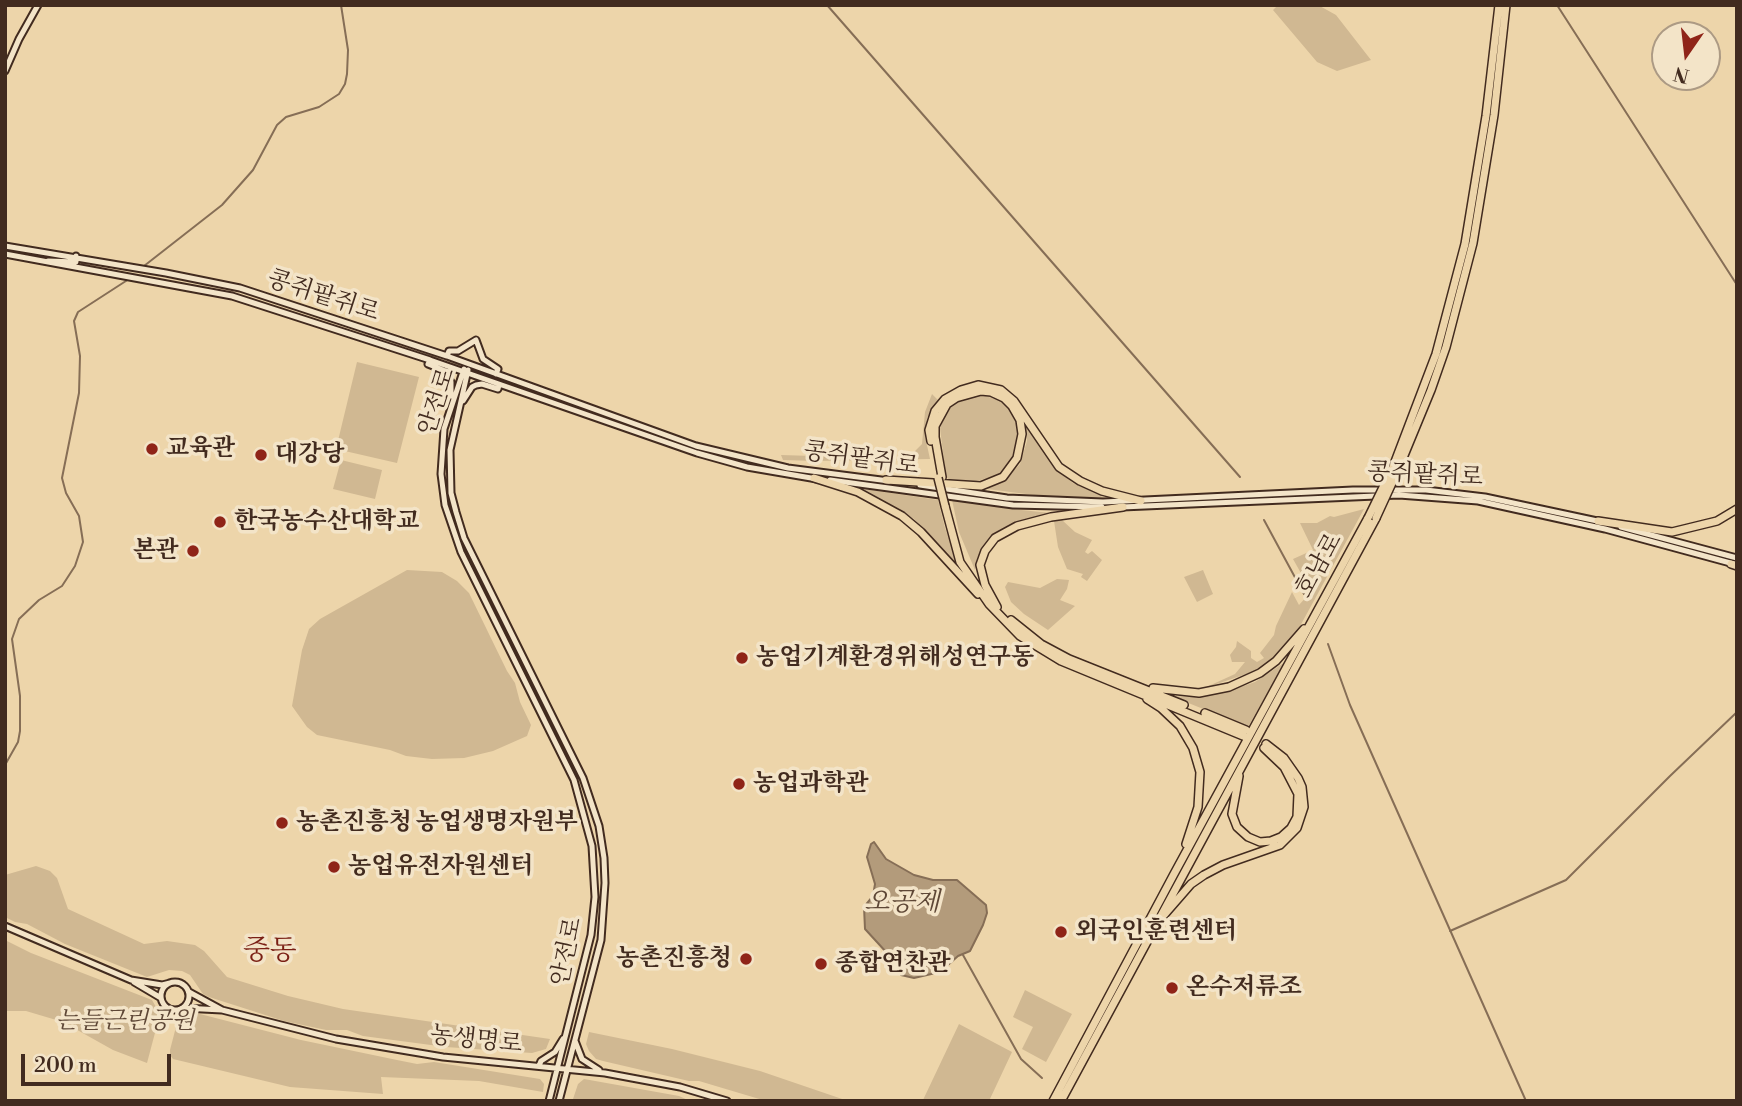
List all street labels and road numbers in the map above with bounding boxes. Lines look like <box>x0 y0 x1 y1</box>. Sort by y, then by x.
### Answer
street label: 콩쥐팥쥐로 <box>263 265 383 329</box>
street label: 안전로 <box>414 364 462 440</box>
street label: 콩쥐팥쥐로 <box>802 438 920 482</box>
street label: 콩쥐팥쥐로 <box>1366 459 1484 493</box>
street label: 호남로 <box>1291 529 1349 603</box>
street label: 안전로 <box>547 915 589 989</box>
street label: 농생명로 <box>428 1022 524 1060</box>

